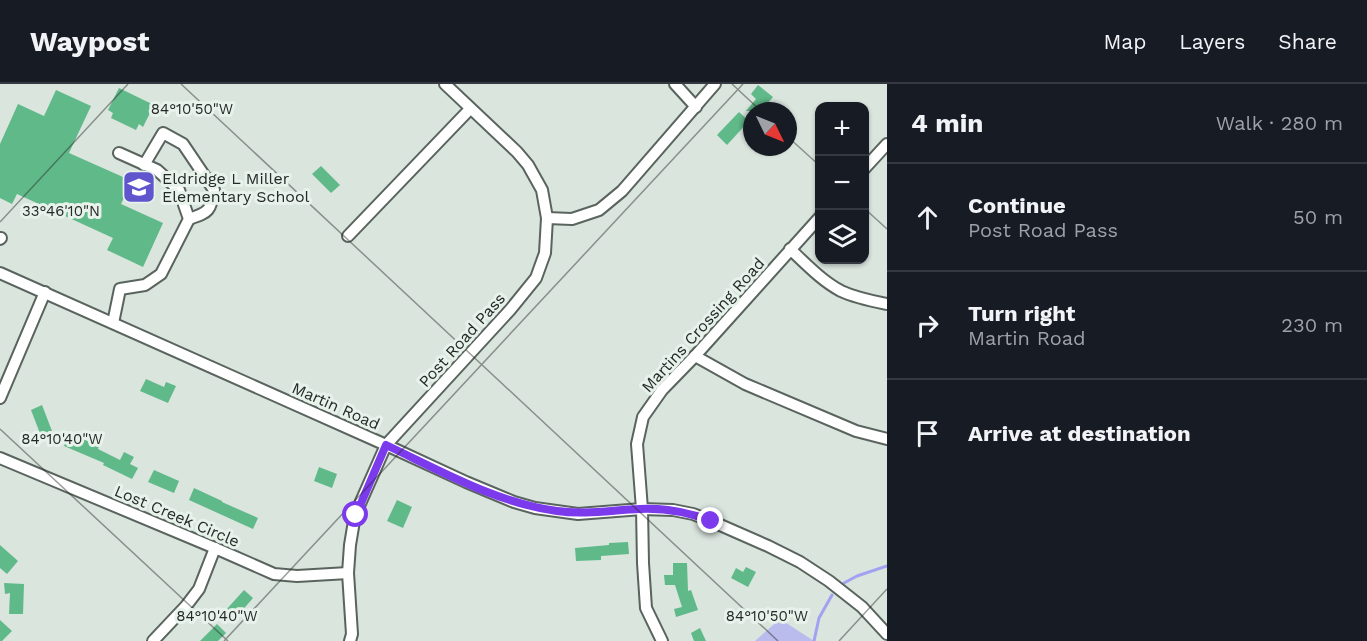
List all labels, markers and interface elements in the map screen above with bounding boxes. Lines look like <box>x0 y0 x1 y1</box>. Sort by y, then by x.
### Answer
text: Waypost <box>30 25 149 58</box>
text: Map <box>1103 29 1146 54</box>
text: Layers <box>1179 29 1245 54</box>
text: Share <box>1278 29 1337 54</box>
text: 84°10'50"W <box>151 100 233 118</box>
north arrow <box>743 102 797 156</box>
map controls <box>815 102 869 264</box>
button: + <box>815 102 869 156</box>
text: 4 min <box>911 108 983 138</box>
text: Walk · 280 m <box>1216 111 1343 135</box>
button: − <box>815 156 869 210</box>
school or university icon: Eldridge L Miller Elementary School <box>121 169 157 205</box>
place label: Eldridge L Miller Elementary School <box>162 169 310 206</box>
text: Continue <box>968 193 1066 218</box>
icon: ahead <box>911 201 944 234</box>
text: 33°46'10"N <box>22 202 100 220</box>
text: 50 m <box>1293 205 1343 229</box>
button: layers <box>815 210 869 264</box>
text: Post Road Pass <box>968 218 1118 242</box>
street label: Martins Crossing Road <box>638 254 768 396</box>
street label: Post Road Pass <box>415 289 509 391</box>
text: Turn right <box>968 301 1075 326</box>
icon: right <box>911 309 944 342</box>
text: 230 m <box>1281 313 1343 337</box>
text: Martin Road <box>968 326 1086 350</box>
street label: Martin Road <box>289 378 383 434</box>
icon: arrive <box>911 417 944 450</box>
text: Arrive at destination <box>968 421 1191 446</box>
text: 84°10'40"W <box>21 430 103 448</box>
street label: Lost Creek Circle <box>112 481 242 551</box>
route start <box>342 501 368 527</box>
route end <box>697 507 723 533</box>
text: 84°10'40"W <box>176 607 258 625</box>
text: 84°10'50"W <box>726 607 808 625</box>

